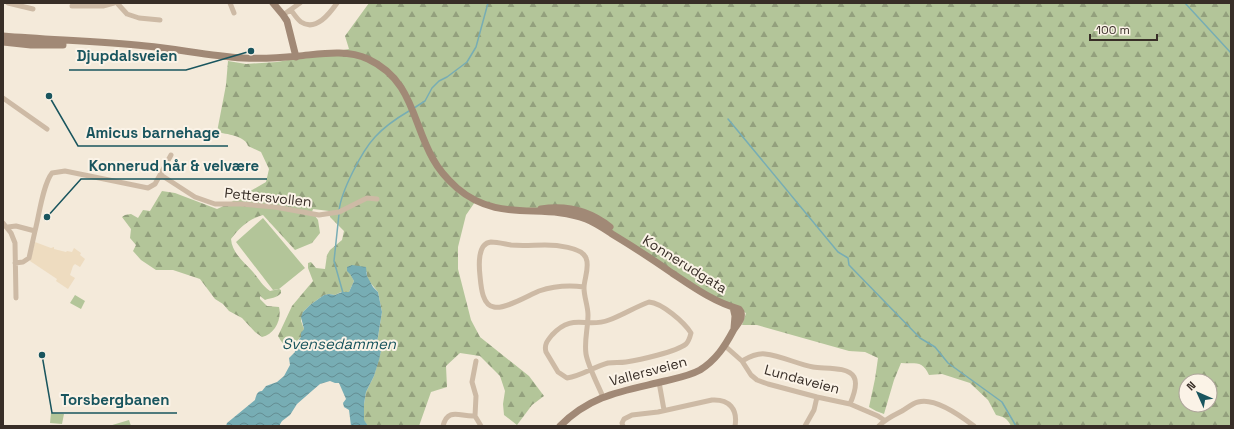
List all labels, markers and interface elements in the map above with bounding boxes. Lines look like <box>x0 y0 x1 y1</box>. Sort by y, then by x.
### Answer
scale bar <box>1090 16 1157 42</box>
text: 100 m <box>1096 22 1130 38</box>
callout: Djupdalsveien <box>69 43 186 70</box>
text: Djupdalsveien <box>76 46 178 65</box>
callout: Amicus barnehage <box>78 119 228 146</box>
text: Amicus barnehage <box>86 123 220 142</box>
callout: Konnerud hår & velvære <box>81 152 267 179</box>
text: Konnerud hår & velvære <box>89 156 260 175</box>
street label: Pettersvollen <box>223 183 313 211</box>
street label: Konnerudgata <box>639 231 731 297</box>
water label: Svensedammen <box>282 334 397 353</box>
street label: Vallersveien <box>607 352 689 390</box>
street label: Lundaveien <box>762 360 842 398</box>
north arrow <box>1178 373 1218 413</box>
text: N <box>1183 378 1198 393</box>
callout: Torsbergbanen <box>52 386 177 413</box>
text: Torsbergbanen <box>60 390 170 409</box>

